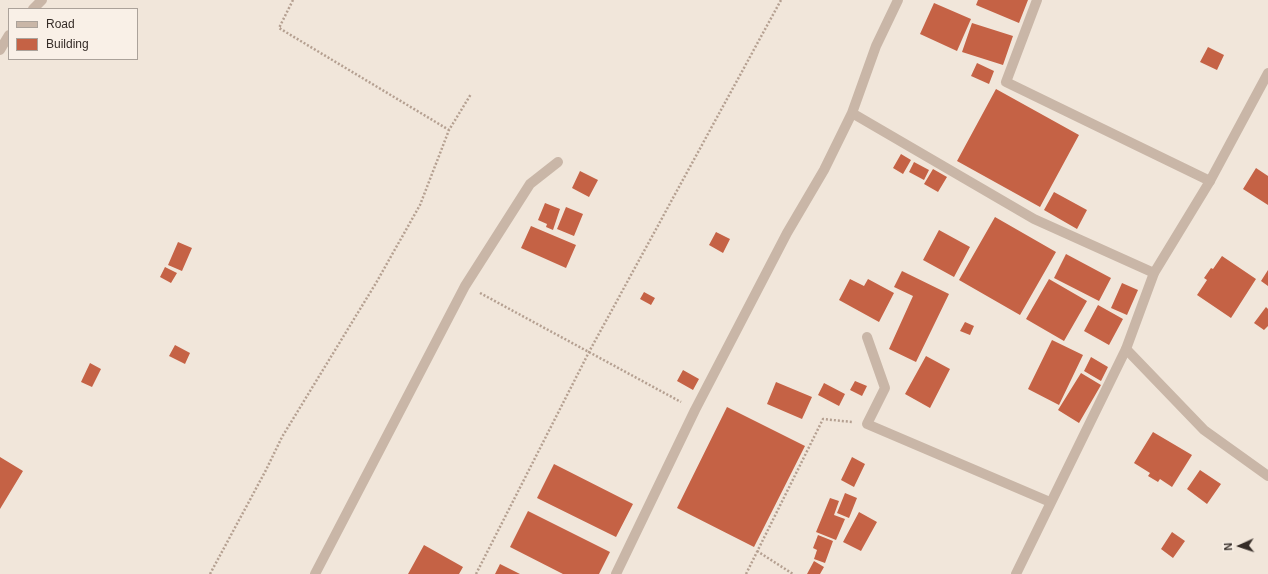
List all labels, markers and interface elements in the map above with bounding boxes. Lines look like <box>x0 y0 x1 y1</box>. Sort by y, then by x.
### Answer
legend <box>8 8 138 60</box>
text: Road <box>46 17 75 31</box>
text: Building <box>46 37 89 51</box>
north arrow <box>1220 526 1260 566</box>
text: N <box>1222 542 1234 551</box>

